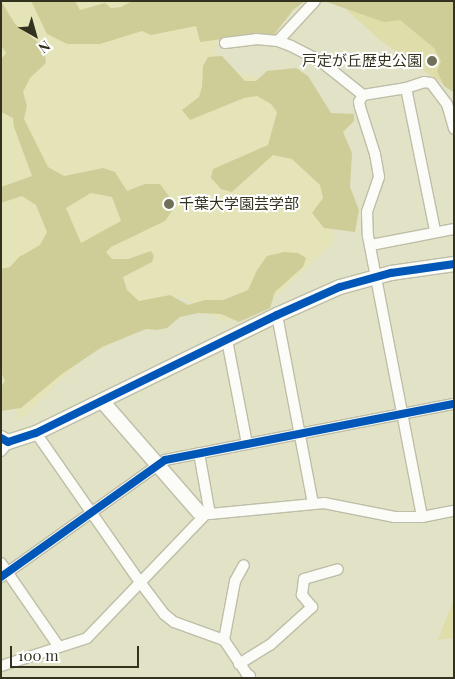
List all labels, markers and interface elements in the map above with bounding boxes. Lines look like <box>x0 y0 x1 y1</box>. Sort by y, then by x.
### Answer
north arrow <box>10 10 60 60</box>
text: N <box>35 37 54 58</box>
place label: 戸定が丘歴史公園 <box>302 52 422 70</box>
marker: 戸定が丘歴史公園 <box>426 55 438 67</box>
place label: 千葉大学園芸学部 <box>179 195 299 213</box>
marker: 千葉大学園芸学部 <box>163 198 175 210</box>
scale bar <box>12 636 141 668</box>
text: 100 m <box>18 645 59 665</box>

